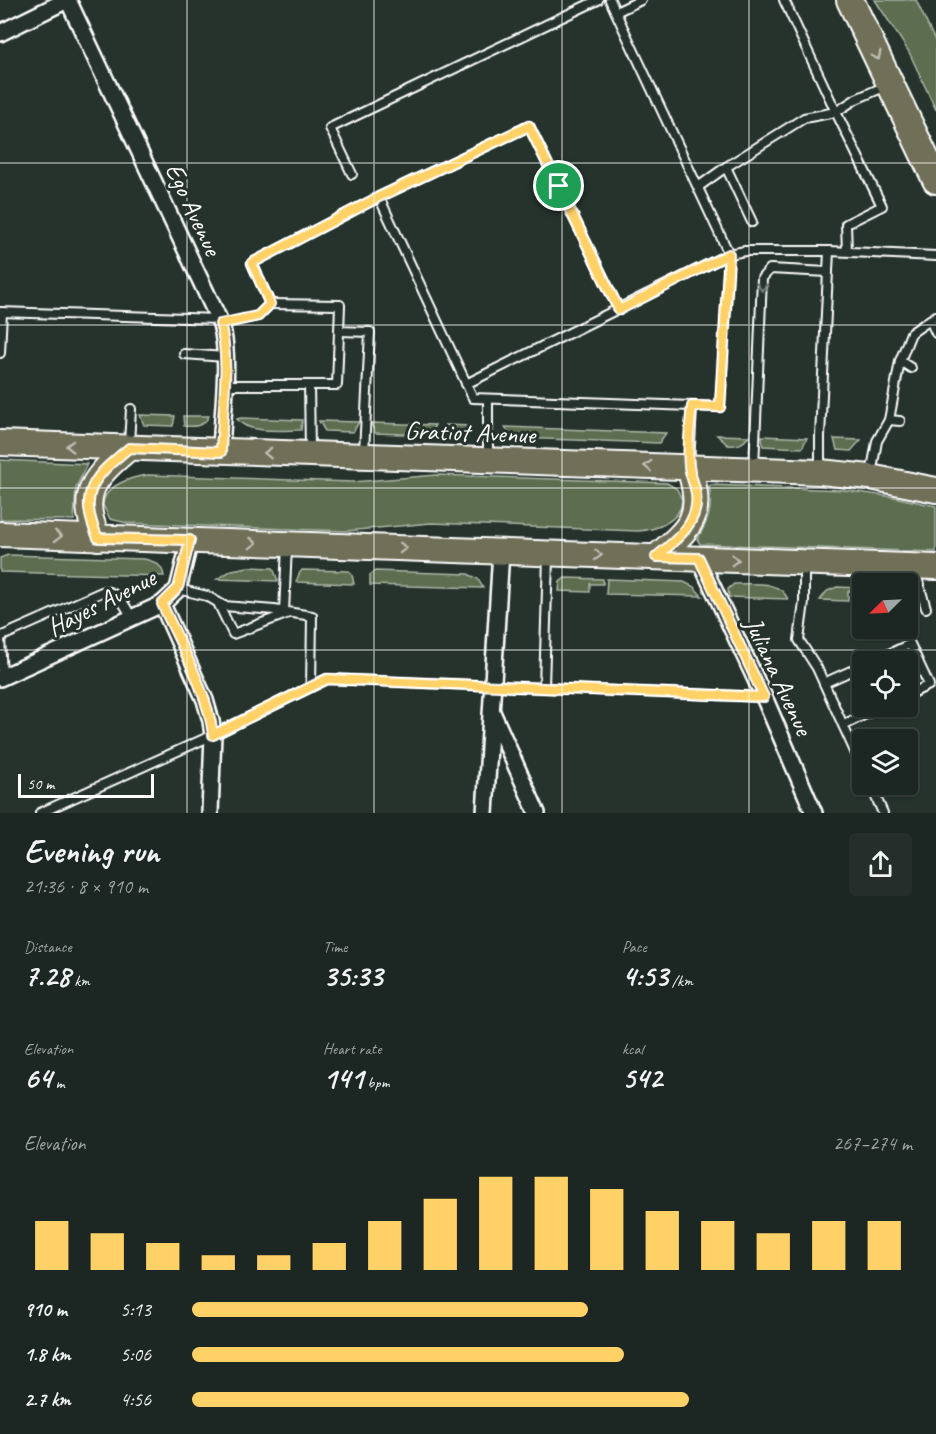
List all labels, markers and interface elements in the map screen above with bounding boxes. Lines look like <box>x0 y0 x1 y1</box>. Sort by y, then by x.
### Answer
one-way arrow <box>869 50 881 61</box>
street label: Ego Avenue <box>158 158 230 263</box>
pin <box>533 160 584 211</box>
icon: arrive <box>542 169 575 202</box>
one-way arrow <box>756 283 769 292</box>
street label: Gratiot Avenue <box>404 414 537 451</box>
one-way arrow <box>66 440 75 452</box>
one-way arrow <box>263 447 272 460</box>
one-way arrow <box>644 460 653 472</box>
one-way arrow <box>54 530 63 543</box>
one-way arrow <box>249 537 258 549</box>
one-way arrow <box>399 542 408 555</box>
one-way arrow <box>594 549 603 561</box>
one-way arrow <box>730 553 739 566</box>
street label: Hayes Avenue <box>41 560 162 644</box>
north arrow <box>852 573 918 639</box>
map controls <box>852 573 918 795</box>
street label: Juliana Avenue <box>736 610 821 743</box>
button: locate <box>852 651 918 717</box>
button: layers <box>852 729 918 795</box>
scale bar <box>18 771 154 798</box>
text: 50 m <box>27 774 54 794</box>
text: Evening run <box>24 830 159 872</box>
button: share <box>849 833 912 896</box>
text: 21:36 · 8 × 910 m <box>24 874 148 899</box>
text: Distance <box>24 937 72 957</box>
text: Time <box>323 937 347 957</box>
text: Pace <box>622 937 647 957</box>
text: 7.28 <box>24 957 70 995</box>
text: 35:33 <box>323 957 382 995</box>
text: 4:53 <box>622 957 668 995</box>
text: km <box>70 971 90 991</box>
text: /km <box>668 971 693 991</box>
text: Elevation <box>24 1039 73 1059</box>
text: Heart rate <box>323 1039 381 1059</box>
text: kcal <box>622 1039 643 1059</box>
text: 64 <box>24 1059 52 1097</box>
text: 141 <box>323 1059 364 1097</box>
text: 542 <box>622 1059 662 1097</box>
text: m <box>52 1073 64 1093</box>
text: bpm <box>364 1073 389 1093</box>
text: Elevation <box>24 1131 86 1156</box>
text: 267–274 m <box>833 1131 912 1156</box>
text: 910 m <box>24 1297 67 1322</box>
text: 5:13 <box>120 1297 151 1322</box>
text: 1.8 km <box>24 1342 71 1367</box>
text: 5:06 <box>120 1342 151 1367</box>
text: 2.7 km <box>24 1387 70 1412</box>
text: 4:56 <box>120 1387 151 1412</box>

